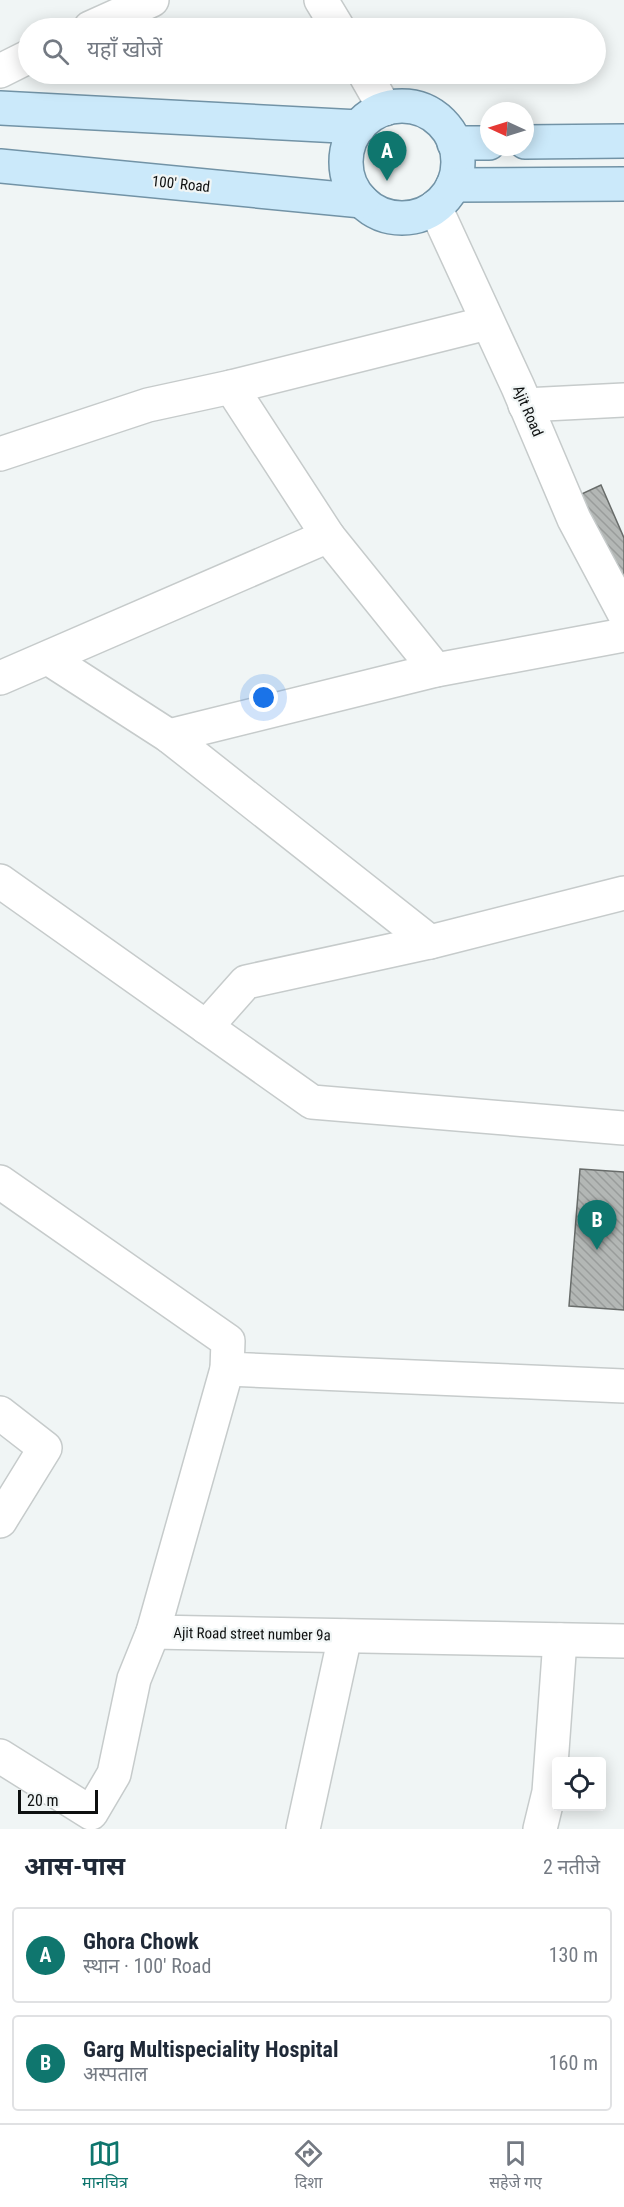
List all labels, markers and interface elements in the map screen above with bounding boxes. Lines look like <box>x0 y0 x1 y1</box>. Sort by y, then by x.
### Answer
search box <box>18 18 606 84</box>
icon: search <box>39 35 72 68</box>
text: यहाँ खोजें <box>87 37 162 62</box>
north arrow <box>480 102 534 156</box>
pin: A <box>368 132 406 181</box>
street label: 100' Road <box>151 172 211 196</box>
street label: Ajit Road <box>509 383 547 439</box>
your location <box>249 683 278 712</box>
pin: B <box>578 1200 616 1250</box>
street label: Ajit Road street number 9a <box>173 1624 331 1644</box>
map controls <box>552 1757 606 1811</box>
button: locate <box>552 1757 606 1811</box>
scale bar <box>18 1787 98 1814</box>
text: 20 m <box>27 1791 59 1810</box>
text: आस-पास <box>24 1851 125 1881</box>
text: 2 नतीजे <box>543 1855 600 1879</box>
text: Ghora Chowk <box>83 1929 199 1954</box>
text: A <box>40 1943 51 1967</box>
text: 130 m <box>549 1943 598 1967</box>
text: स्थान · 100' Road <box>83 1954 211 1978</box>
text: Garg Multispeciality Hospital <box>83 2037 338 2062</box>
text: B <box>40 2051 51 2075</box>
text: 160 m <box>549 2051 598 2075</box>
text: अस्पताल <box>83 2062 148 2086</box>
tab: मानचित्र <box>82 2137 128 2195</box>
tab: दिशा <box>292 2137 325 2195</box>
tab: सहेजे गए <box>489 2137 542 2195</box>

